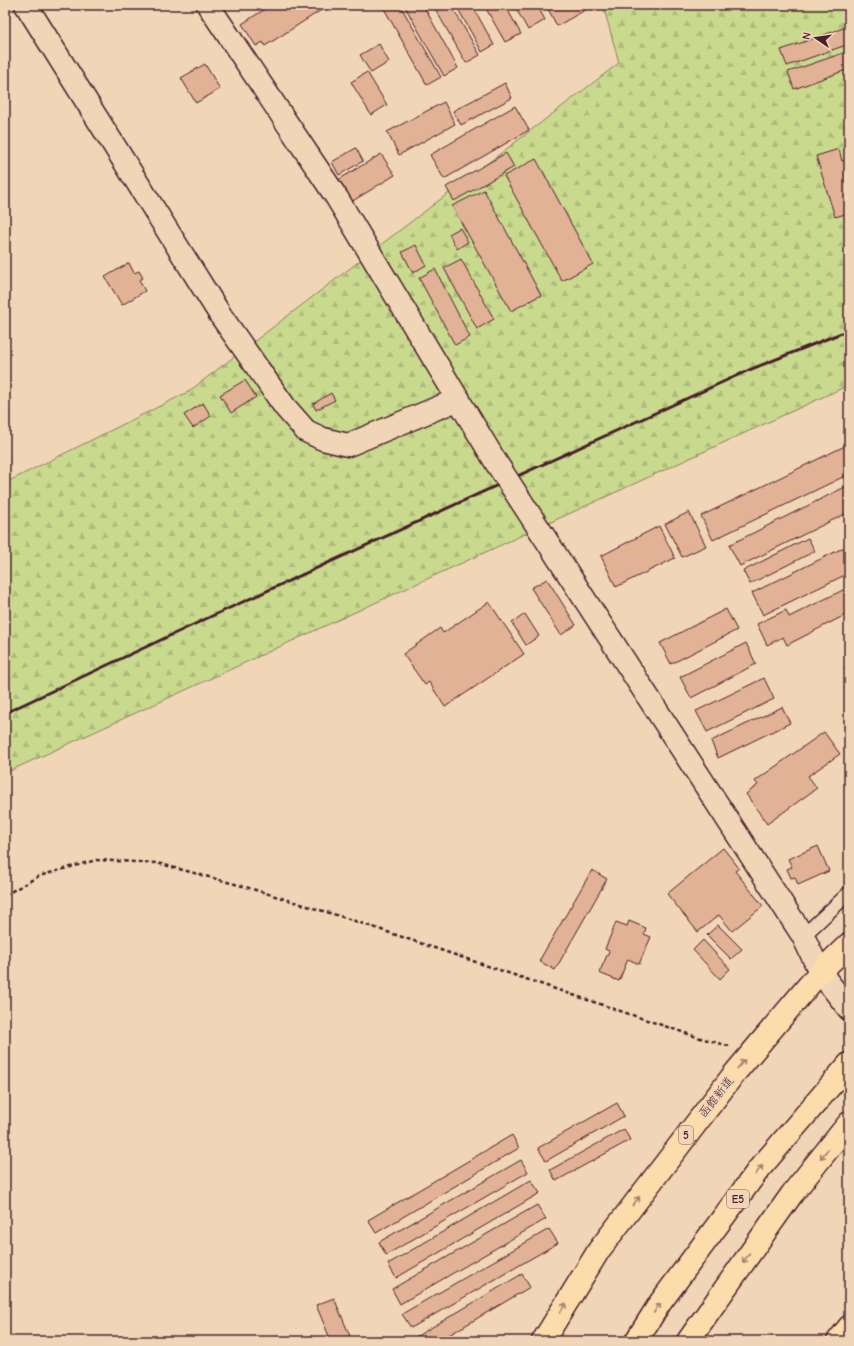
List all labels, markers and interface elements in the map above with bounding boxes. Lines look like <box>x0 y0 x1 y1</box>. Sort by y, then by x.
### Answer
north arrow <box>796 18 836 58</box>
text: N <box>800 31 814 41</box>
one-way arrow <box>737 1059 746 1070</box>
street label: 函館新道 <box>696 1074 736 1120</box>
road number: 5 <box>679 1126 693 1144</box>
one-way arrow <box>820 1148 829 1159</box>
one-way arrow <box>755 1164 763 1175</box>
road number: E5 <box>727 1190 749 1208</box>
one-way arrow <box>632 1195 641 1206</box>
one-way arrow <box>742 1252 750 1263</box>
one-way arrow <box>559 1303 567 1314</box>
one-way arrow <box>653 1303 661 1314</box>

